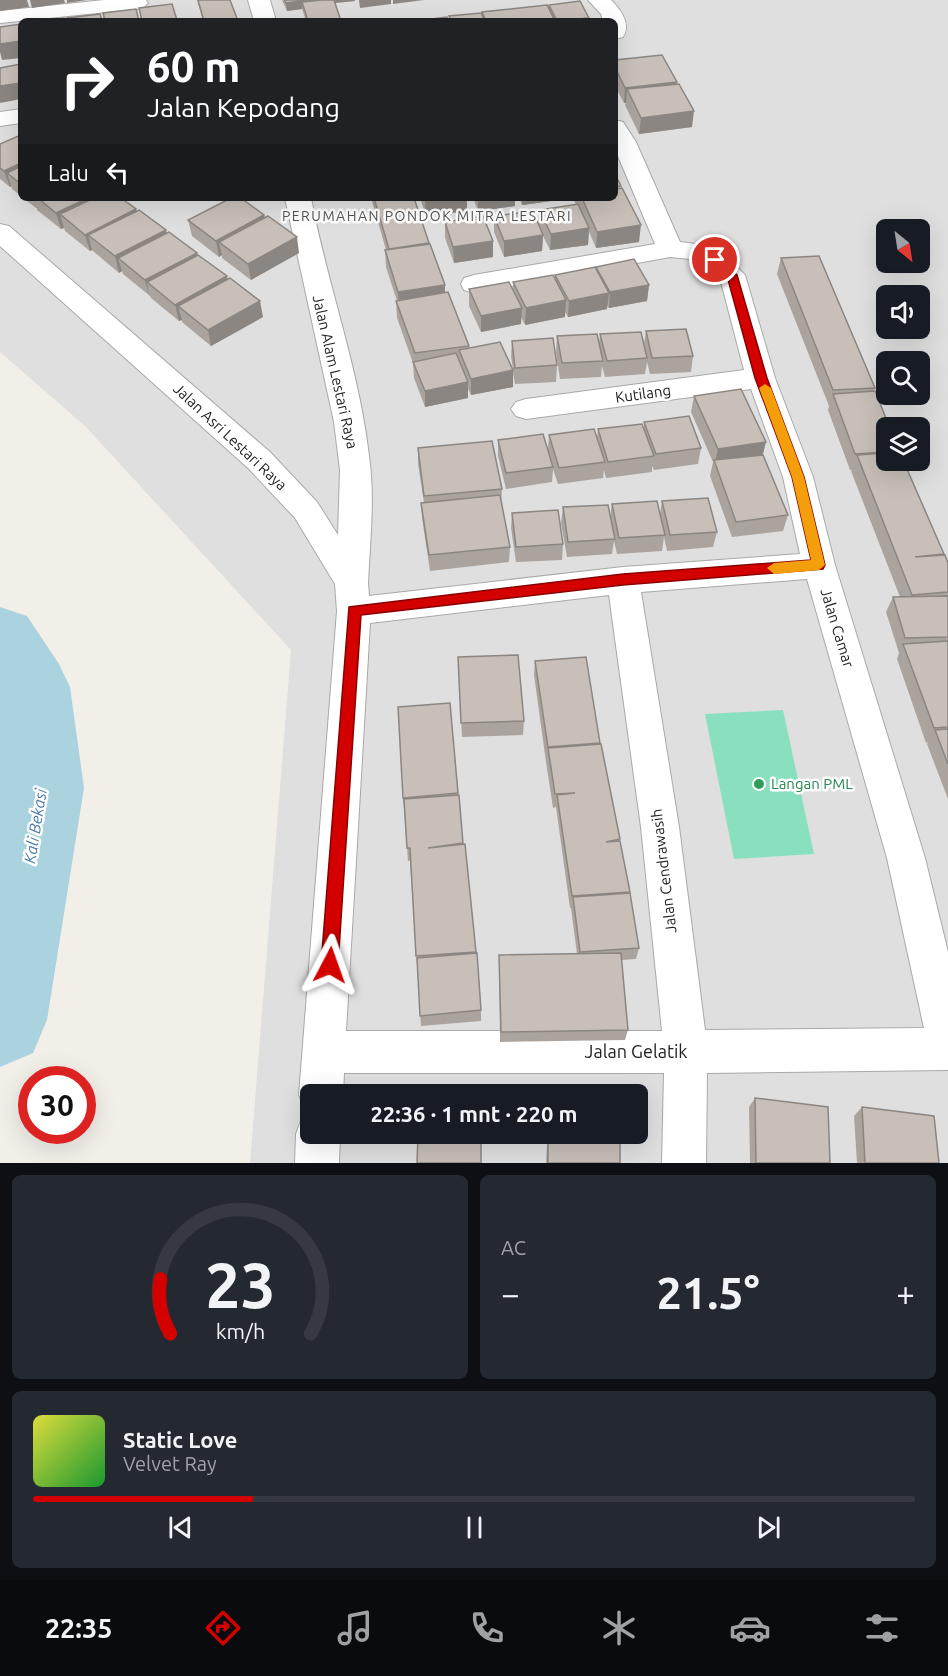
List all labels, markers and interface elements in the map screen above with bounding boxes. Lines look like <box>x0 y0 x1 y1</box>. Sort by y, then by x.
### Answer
icon: right <box>48 42 126 120</box>
text: 60 m <box>147 43 241 90</box>
text: Jalan Kepodang <box>147 92 340 122</box>
icon: left <box>101 156 134 189</box>
text: Lalu <box>48 160 89 185</box>
district label: PERUMAHAN PONDOK MITRA LESTARI <box>282 208 572 224</box>
north arrow <box>876 219 930 273</box>
map controls <box>876 219 930 471</box>
pin <box>689 234 740 285</box>
icon: arrive <box>698 243 731 276</box>
button: sound <box>876 285 930 339</box>
street label: Jalan Alam Lestari Raya <box>310 293 361 450</box>
button: search <box>876 351 930 405</box>
street label: Jalan Asri Lestari Raya <box>170 380 291 494</box>
street label: Kutilang <box>614 381 672 406</box>
button: layers <box>876 417 930 471</box>
street label: Jalan Camar <box>817 586 858 670</box>
place label: Langan PML <box>771 775 853 792</box>
marker: Langan PML <box>752 777 766 791</box>
water label: Kali Bekasi <box>20 786 50 865</box>
street label: Jalan Cendrawasih <box>647 808 680 934</box>
position arrow <box>298 933 362 997</box>
street label: Jalan Gelatik <box>585 1041 687 1061</box>
speed limit sign: 30 <box>18 1066 96 1144</box>
text: 22:36 · 1 mnt · 220 m <box>370 1101 578 1126</box>
text: AC <box>501 1236 526 1259</box>
text: 23 <box>205 1250 275 1320</box>
text: 21.5° <box>656 1267 760 1318</box>
text: − <box>501 1275 520 1312</box>
text: + <box>896 1275 915 1312</box>
text: km/h <box>215 1319 265 1343</box>
text: Static Love <box>123 1427 238 1452</box>
text: Velvet Ray <box>123 1452 217 1475</box>
icon: previous <box>164 1511 197 1544</box>
icon: pause <box>458 1511 491 1544</box>
icon: next <box>752 1511 785 1544</box>
icon: directions <box>202 1607 244 1649</box>
icon: music <box>334 1607 376 1649</box>
icon: phone <box>466 1607 508 1649</box>
icon: climate <box>598 1607 640 1649</box>
icon: car <box>729 1607 771 1649</box>
icon: filters <box>861 1607 903 1649</box>
text: 22:35 <box>45 1613 112 1643</box>

